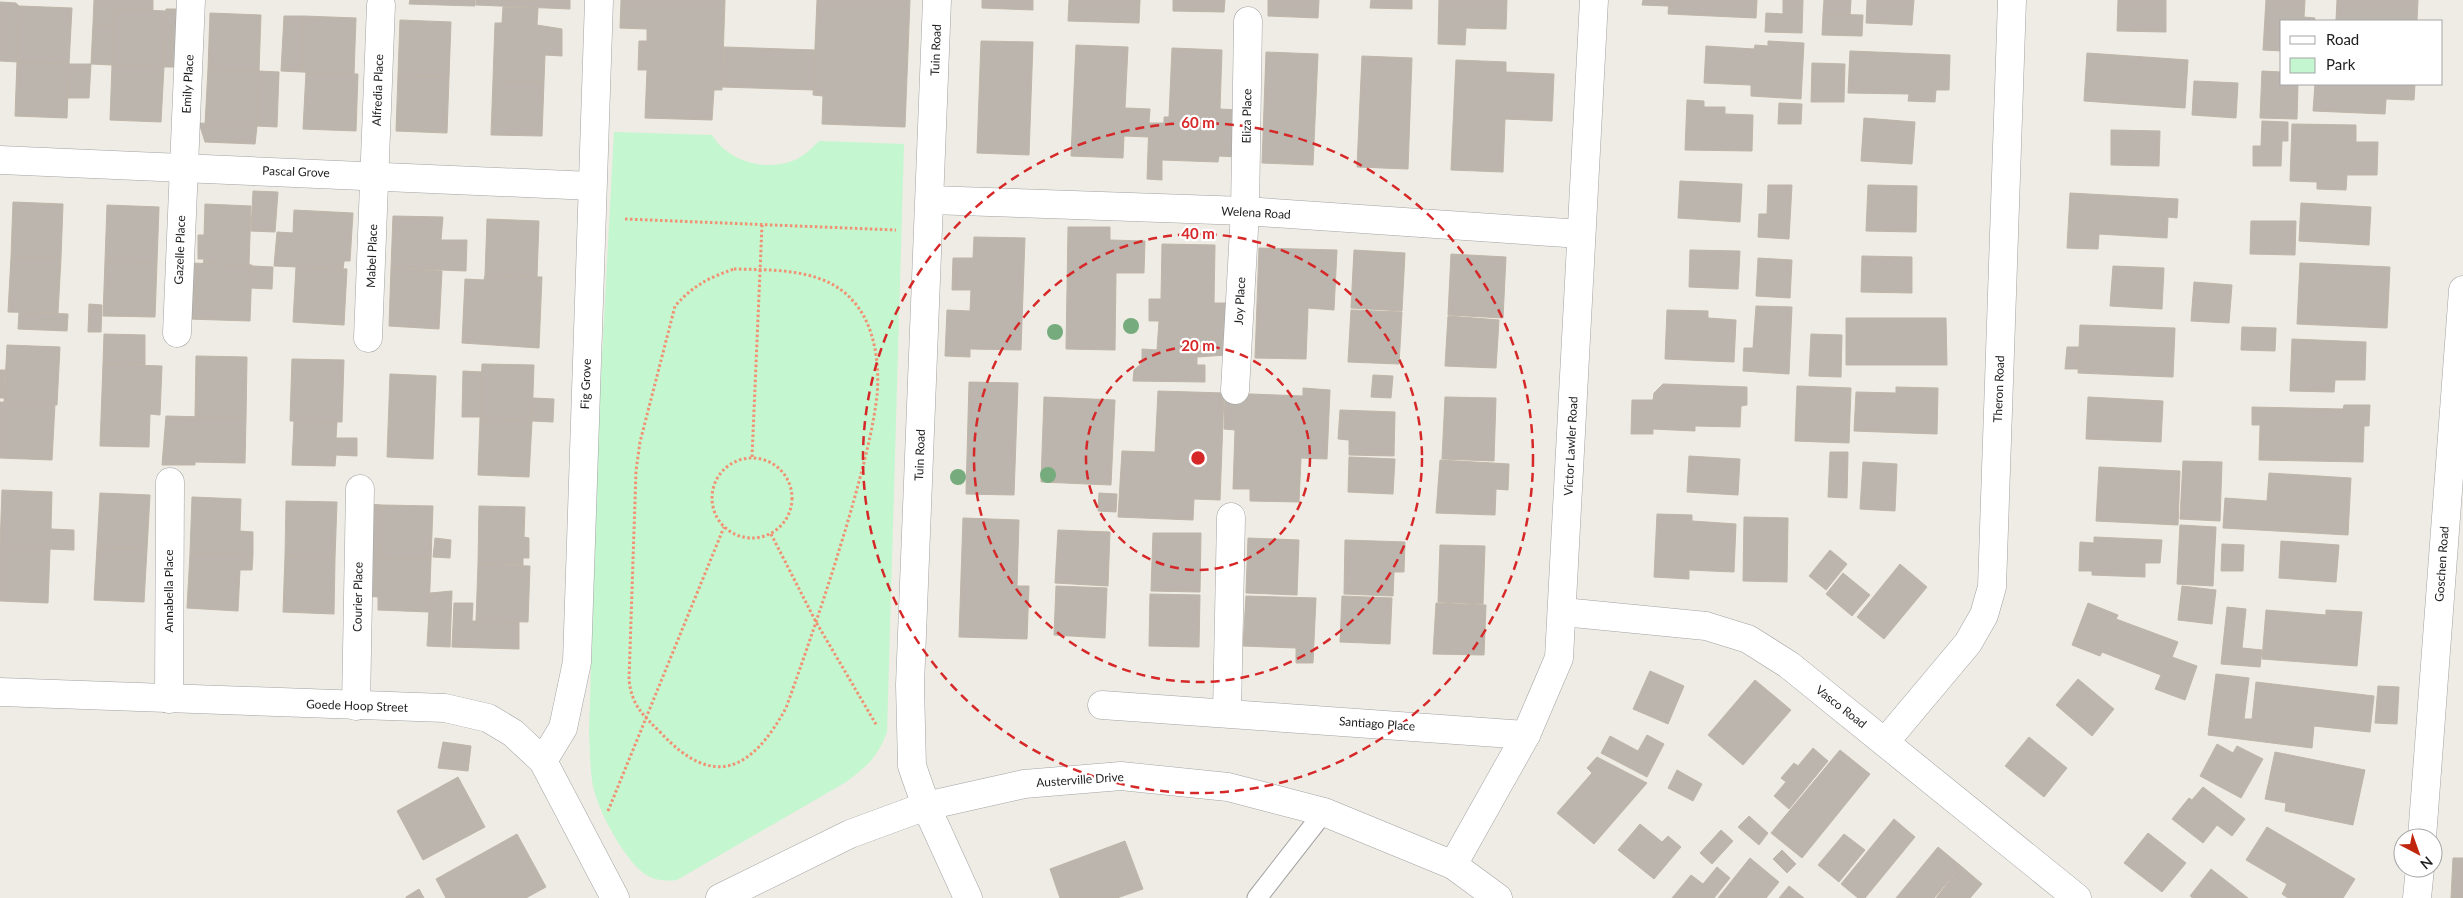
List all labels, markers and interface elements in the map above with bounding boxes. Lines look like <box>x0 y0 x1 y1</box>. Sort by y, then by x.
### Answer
legend <box>2280 20 2443 85</box>
street label: Tuin Road <box>927 24 944 76</box>
text: Road <box>2326 30 2359 48</box>
street label: Emily Place <box>178 54 197 114</box>
street label: Alfredia Place <box>369 54 386 126</box>
text: Park <box>2326 55 2356 73</box>
street label: Eliza Place <box>1239 88 1254 144</box>
text: 60 m <box>1181 113 1215 131</box>
street label: Pascal Grove <box>262 163 330 180</box>
street label: Welena Road <box>1221 203 1291 222</box>
street label: Gazelle Place <box>171 215 188 285</box>
street label: Mabel Place <box>363 224 380 288</box>
text: 40 m <box>1181 224 1215 242</box>
street label: Joy Place <box>1231 276 1248 326</box>
text: 20 m <box>1181 336 1215 354</box>
street label: Theron Road <box>1990 355 2007 423</box>
street label: Fig Grove <box>577 358 594 410</box>
street label: Victor Lawler Road <box>1560 396 1581 496</box>
street label: Tuin Road <box>911 429 928 481</box>
centre of rings <box>1189 449 1207 467</box>
street label: Goschen Road <box>2431 526 2452 602</box>
street label: Annabella Place <box>161 549 176 633</box>
street label: Courier Place <box>349 562 366 632</box>
street label: Vasco Road <box>1813 682 1870 731</box>
street label: Goede Hoop Street <box>306 696 409 715</box>
street label: Santiago Place <box>1338 713 1416 734</box>
street label: Austerville Drive <box>1036 769 1124 790</box>
north arrow <box>2393 828 2443 878</box>
text: N <box>2417 853 2437 873</box>

